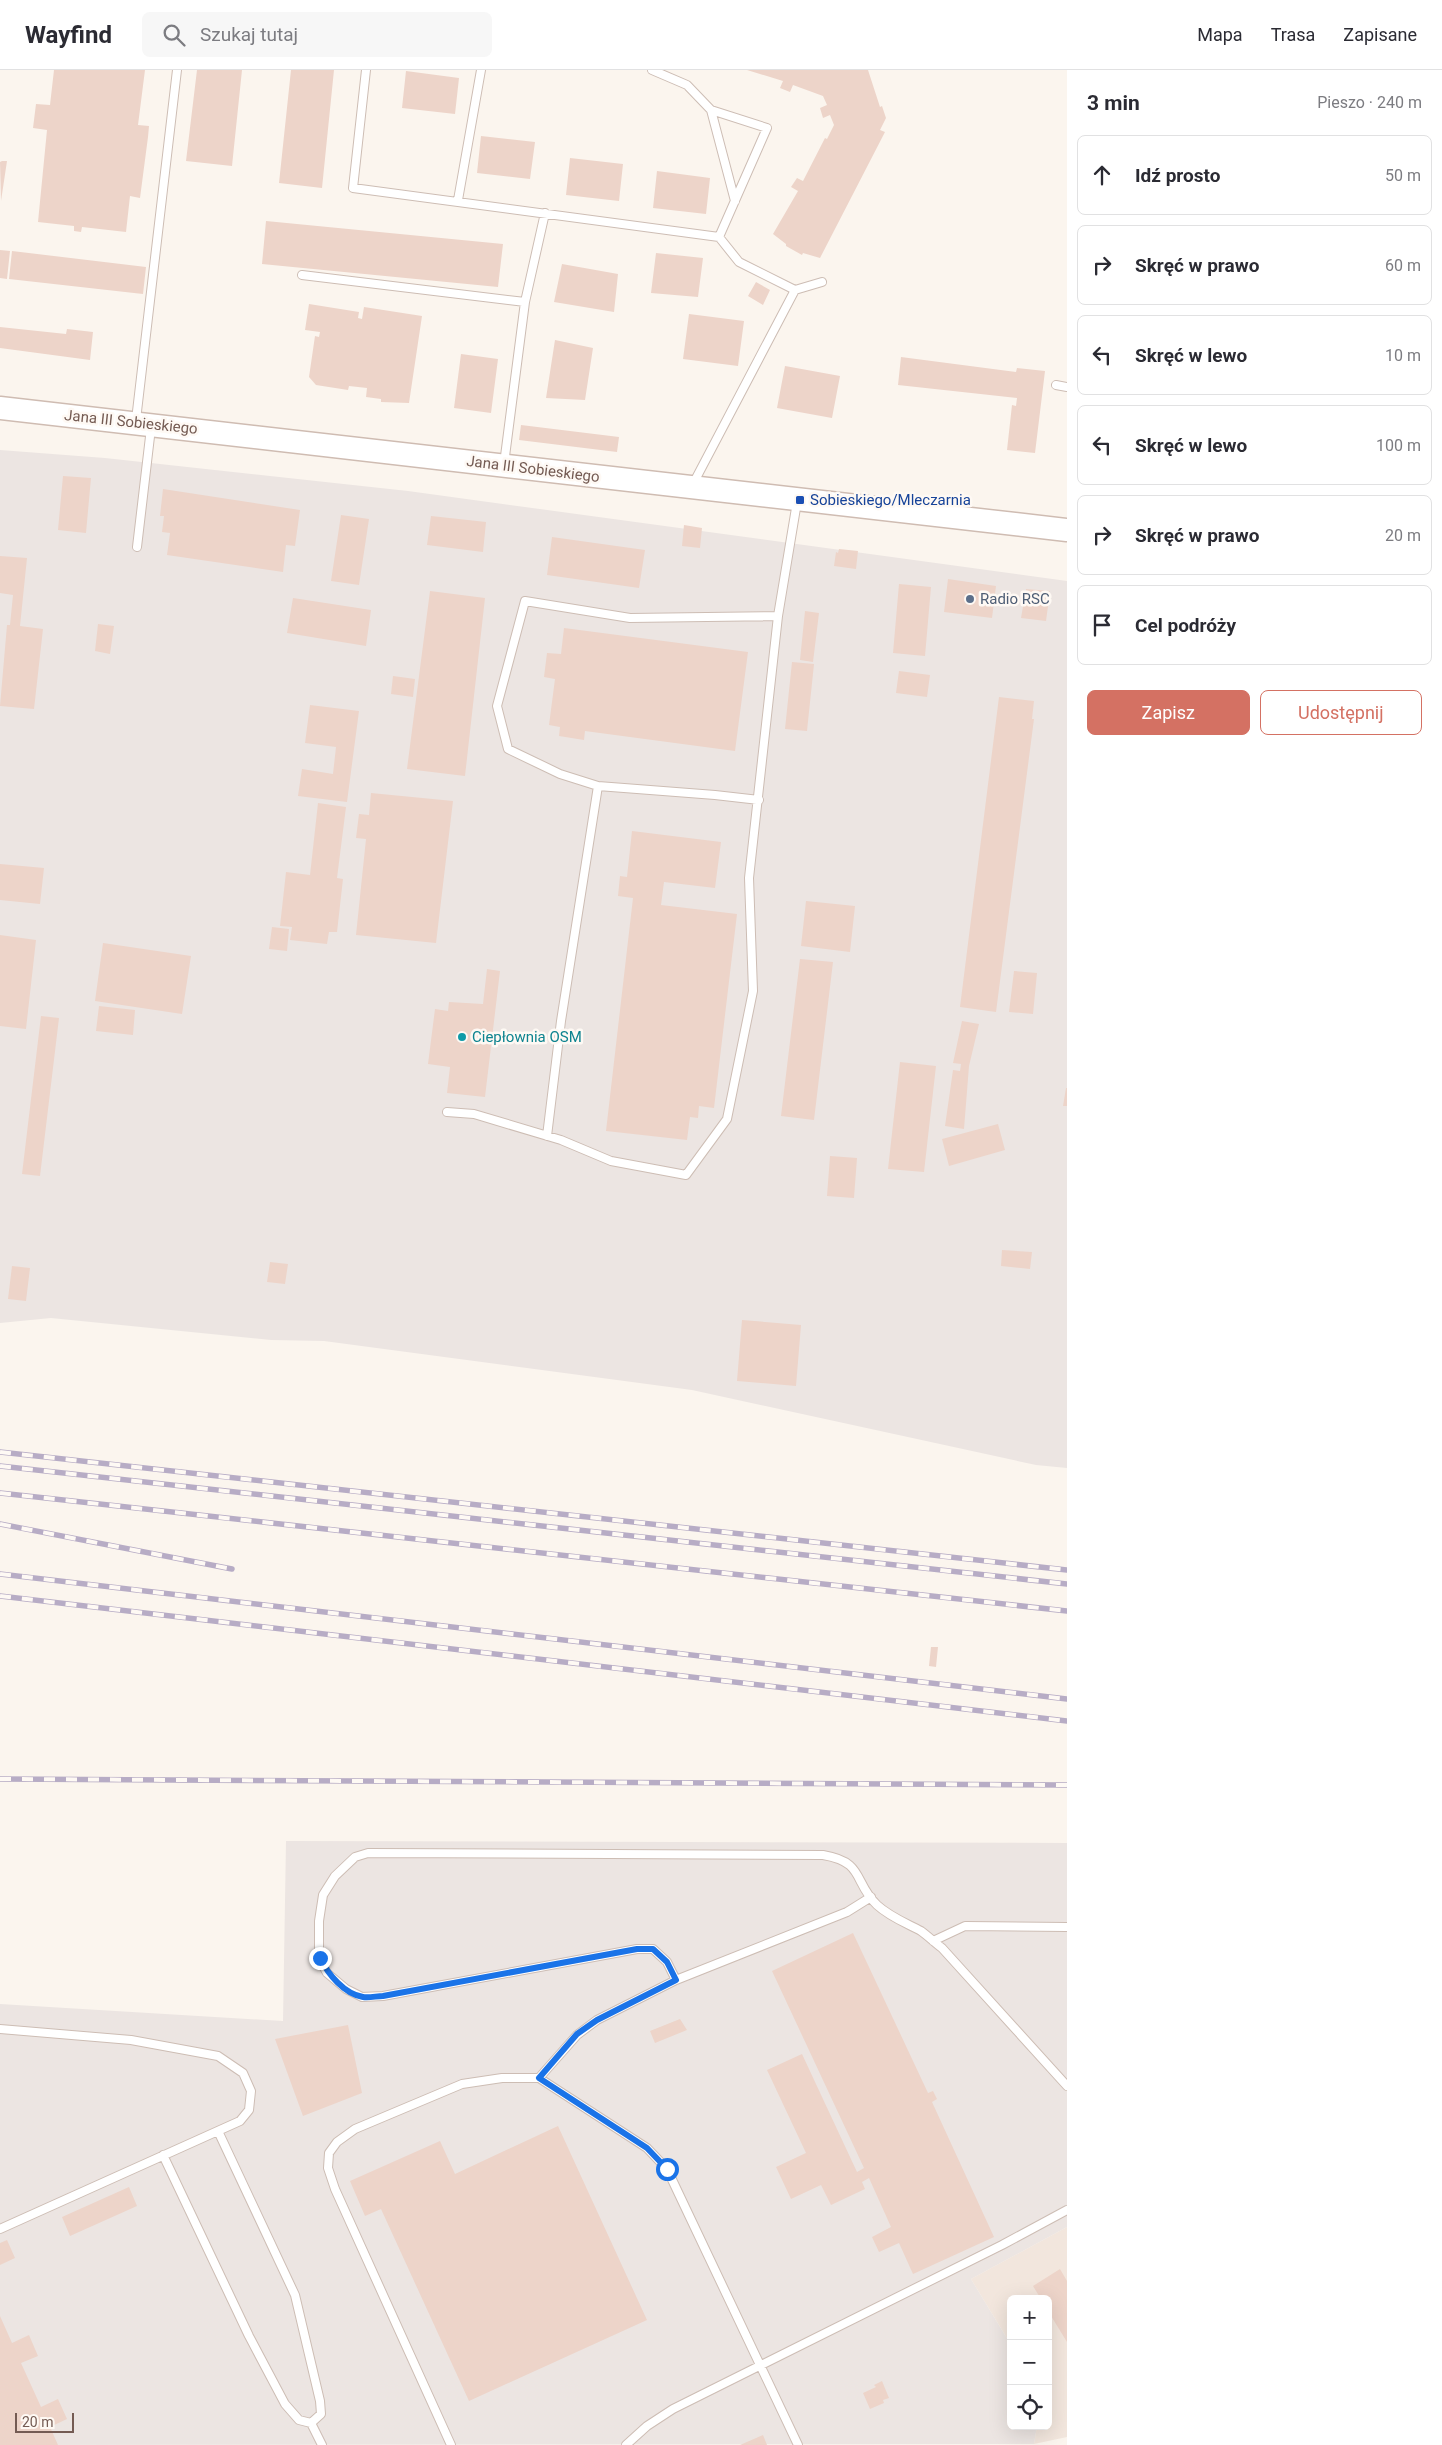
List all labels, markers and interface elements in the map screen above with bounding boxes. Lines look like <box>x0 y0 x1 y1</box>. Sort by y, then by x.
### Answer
search box <box>142 12 492 57</box>
text: Wayfind <box>25 21 112 49</box>
icon: search <box>160 21 188 49</box>
text: Szukaj tutaj <box>200 23 298 46</box>
text: Mapa <box>1197 24 1243 45</box>
text: Trasa <box>1271 24 1315 45</box>
text: Zapisane <box>1343 24 1417 45</box>
text: 3 min <box>1087 91 1140 115</box>
text: Pieszo · 240 m <box>1317 93 1422 112</box>
icon: ahead <box>1088 161 1116 189</box>
text: Idź prosto <box>1135 164 1220 187</box>
text: 50 m <box>1385 166 1421 185</box>
icon: right <box>1088 251 1116 279</box>
text: Skręć w prawo <box>1135 254 1259 277</box>
text: 60 m <box>1385 256 1421 275</box>
icon: left <box>1088 341 1116 369</box>
text: Skręć w lewo <box>1135 344 1247 367</box>
text: 10 m <box>1385 346 1421 365</box>
street label: Jana III Sobieskiego <box>63 406 199 438</box>
icon: left <box>1088 431 1116 459</box>
text: Skręć w lewo <box>1135 434 1247 457</box>
text: 100 m <box>1376 436 1421 455</box>
street label: Jana III Sobieskiego <box>465 452 601 486</box>
place label: Sobieskiego/Mleczarnia <box>810 491 971 509</box>
marker: Sobieskiego/Mleczarnia <box>794 494 806 506</box>
icon: right <box>1088 521 1116 549</box>
text: Skręć w prawo <box>1135 524 1259 547</box>
text: 20 m <box>1385 526 1421 545</box>
place label: Radio RSC <box>980 590 1050 608</box>
marker: Radio RSC <box>964 593 976 605</box>
icon: arrive <box>1088 611 1116 639</box>
text: Cel podróży <box>1135 614 1236 637</box>
button: Zapisz <box>1087 690 1250 735</box>
button: Udostępnij <box>1260 690 1422 735</box>
place label: Ciepłownia OSM <box>472 1028 582 1046</box>
marker: Ciepłownia OSM <box>456 1031 468 1043</box>
route end <box>309 1947 332 1970</box>
route start <box>656 2158 679 2181</box>
map controls <box>1007 2295 1052 2430</box>
button: + <box>1007 2295 1052 2340</box>
button: − <box>1007 2340 1052 2385</box>
button: locate <box>1007 2385 1052 2430</box>
scale bar <box>15 2410 74 2433</box>
text: 20 m <box>22 2414 54 2430</box>

